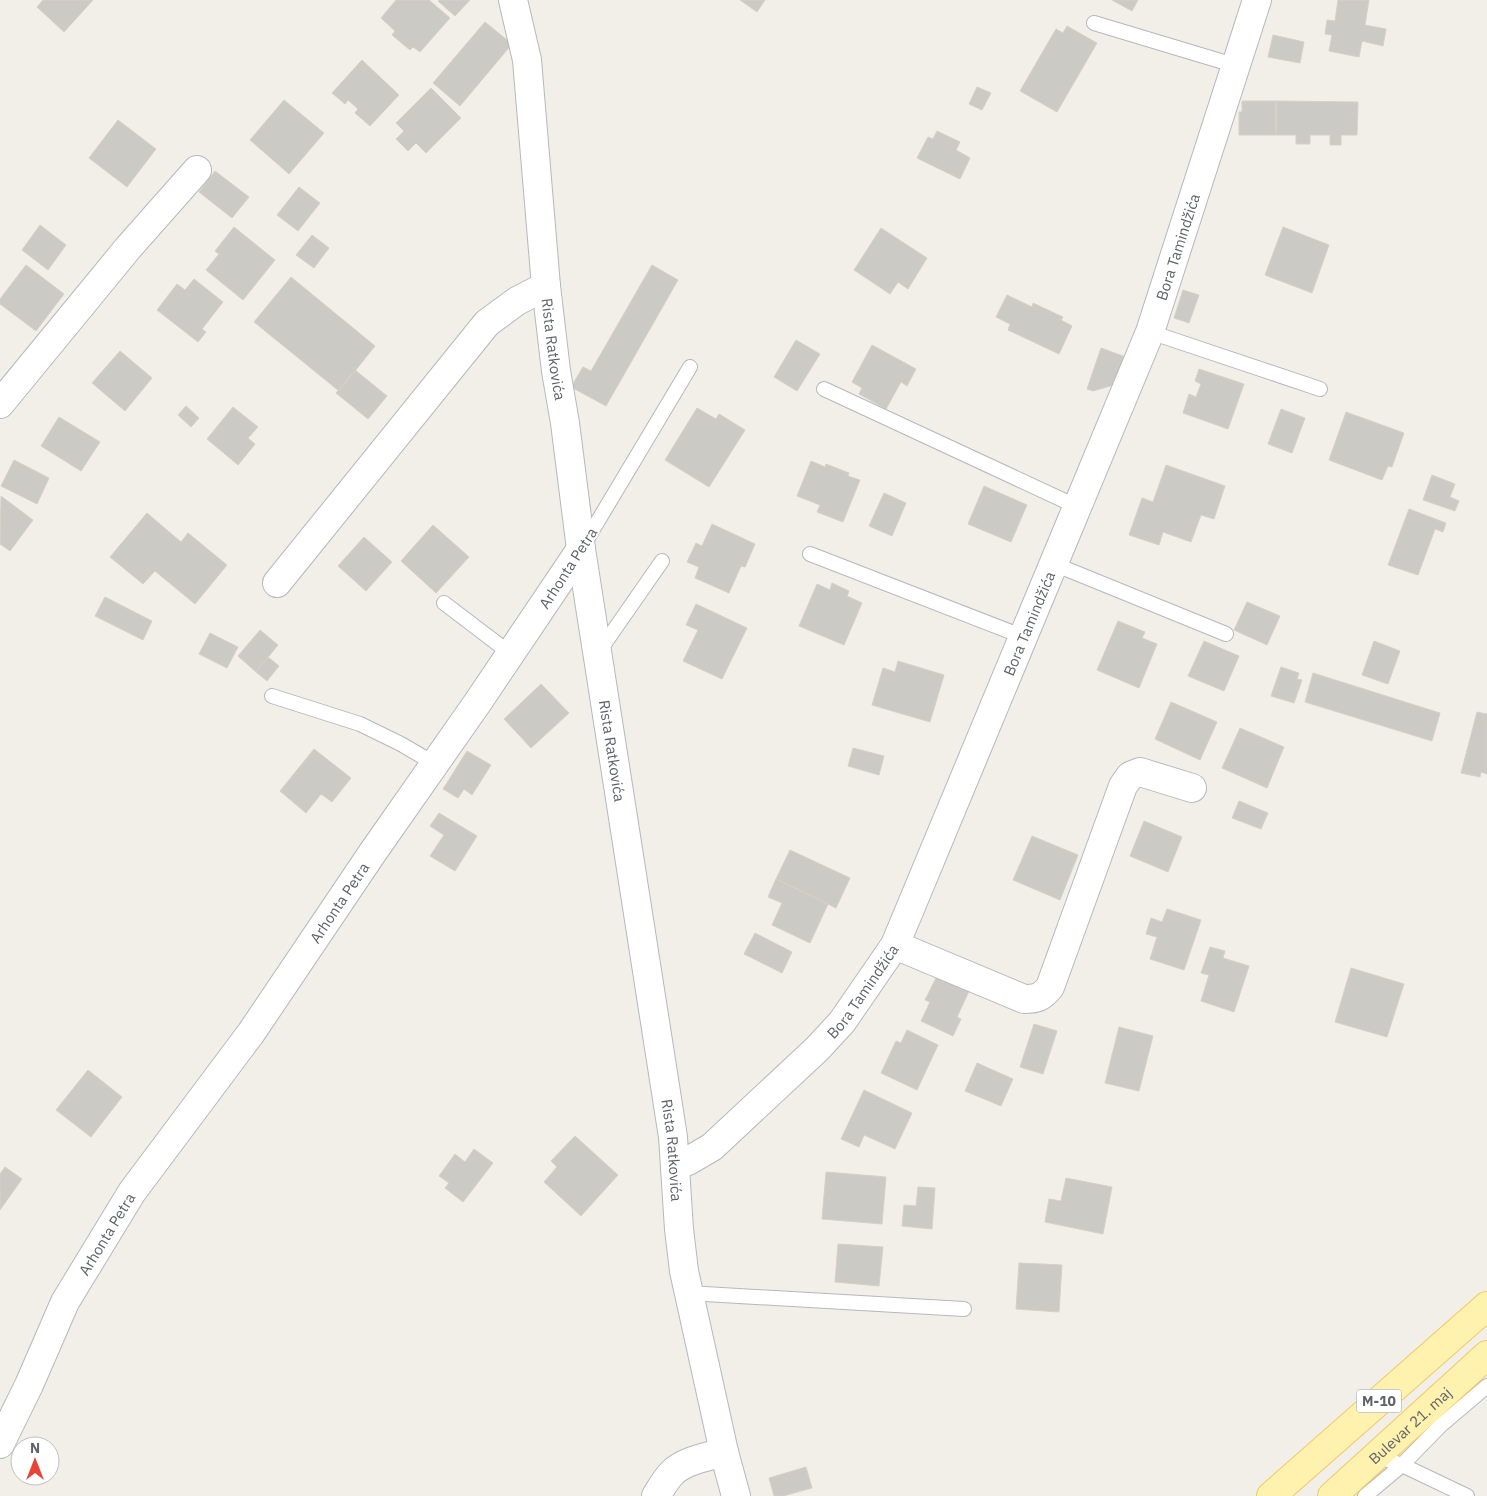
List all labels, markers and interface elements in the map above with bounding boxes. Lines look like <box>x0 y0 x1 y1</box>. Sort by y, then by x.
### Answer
street label: Bora Tamindžića <box>1151 191 1204 303</box>
street label: Rista Ratkovića <box>538 297 570 402</box>
street label: Arhonta Petra <box>535 524 601 612</box>
street label: Bora Tamindžića <box>999 568 1059 678</box>
street label: Rista Ratkovića <box>595 699 630 803</box>
street label: Arhonta Petra <box>305 859 373 946</box>
street label: Bora Tamindžića <box>822 940 902 1042</box>
street label: Rista Ratkovića <box>658 1098 687 1202</box>
street label: Arhonta Petra <box>74 1189 139 1279</box>
street label: Bulevar 21. maj <box>1364 1383 1455 1468</box>
road number: M-10 <box>1356 1390 1402 1412</box>
north arrow <box>10 1436 60 1486</box>
text: N <box>30 1439 40 1457</box>

